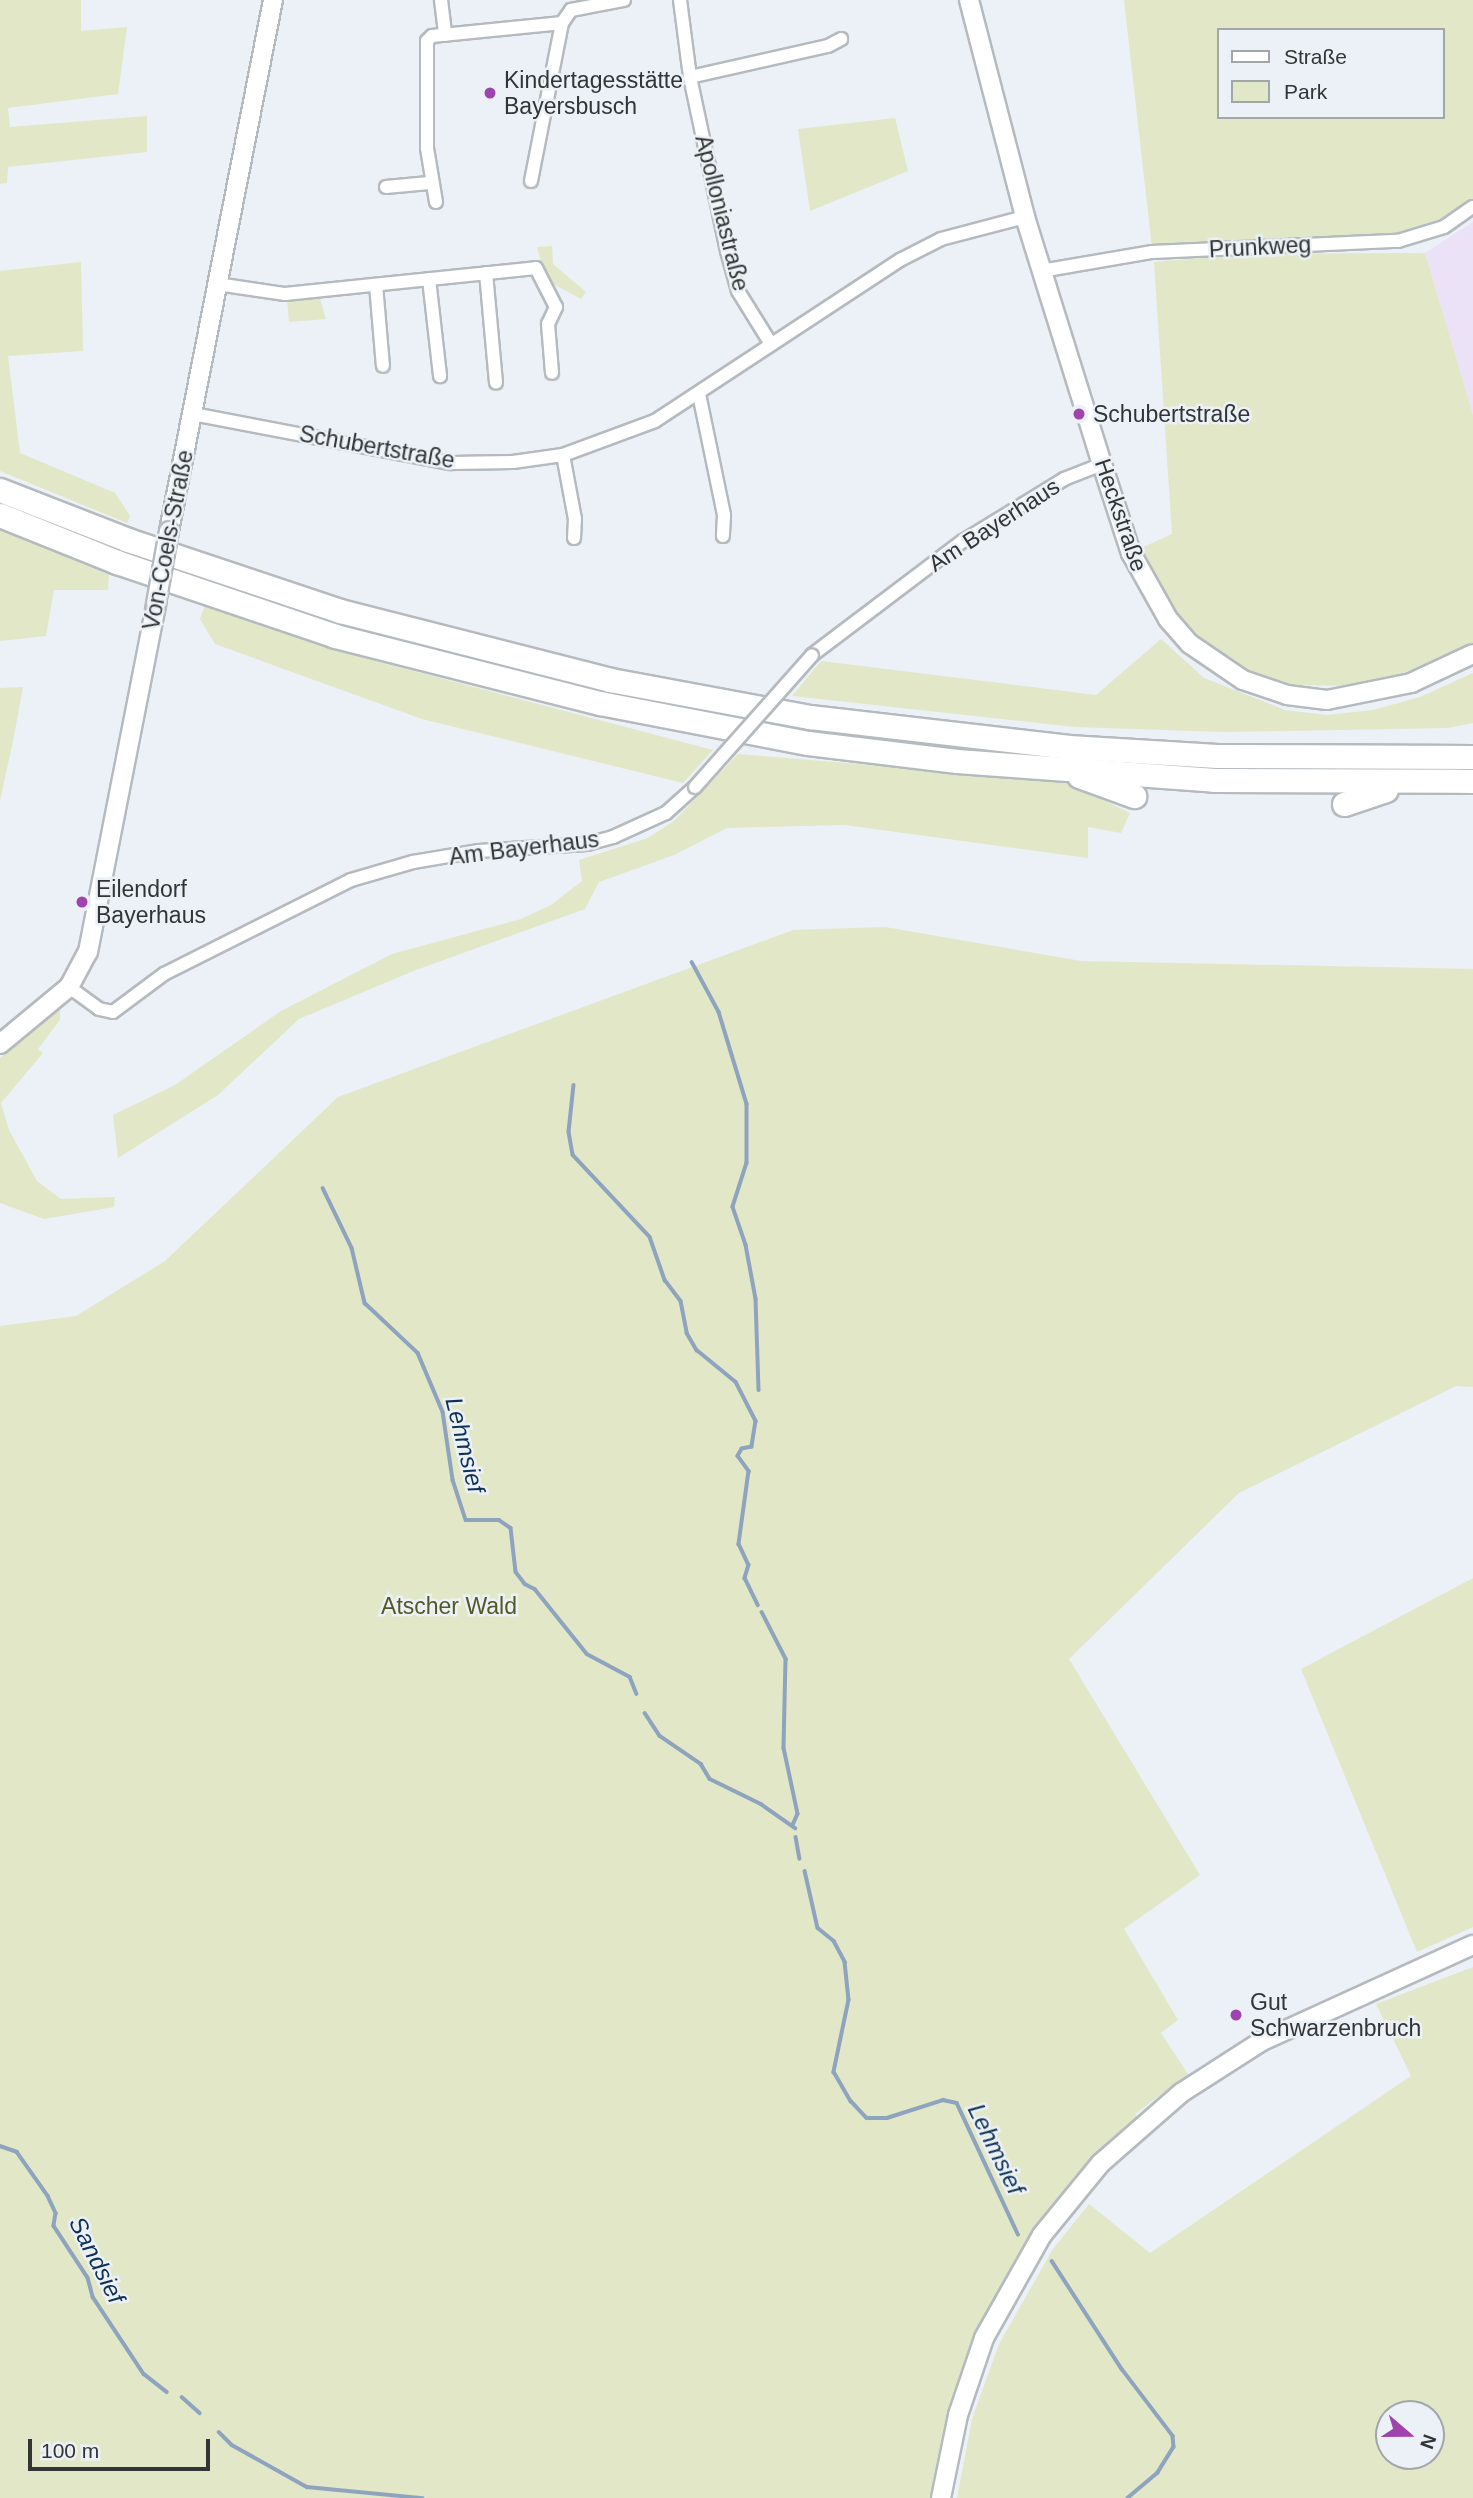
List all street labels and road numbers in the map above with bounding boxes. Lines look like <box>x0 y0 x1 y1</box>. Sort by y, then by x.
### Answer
street label: Apolloniastraße <box>689 132 755 294</box>
street label: Prunkweg <box>1208 231 1312 263</box>
street label: Schubertstraße <box>297 420 457 474</box>
street label: Von-Coels-Straße <box>137 448 199 632</box>
street label: Heckstraße <box>1089 455 1153 575</box>
street label: Am Bayerhaus <box>923 472 1065 578</box>
street label: Am Bayerhaus <box>447 825 601 871</box>

